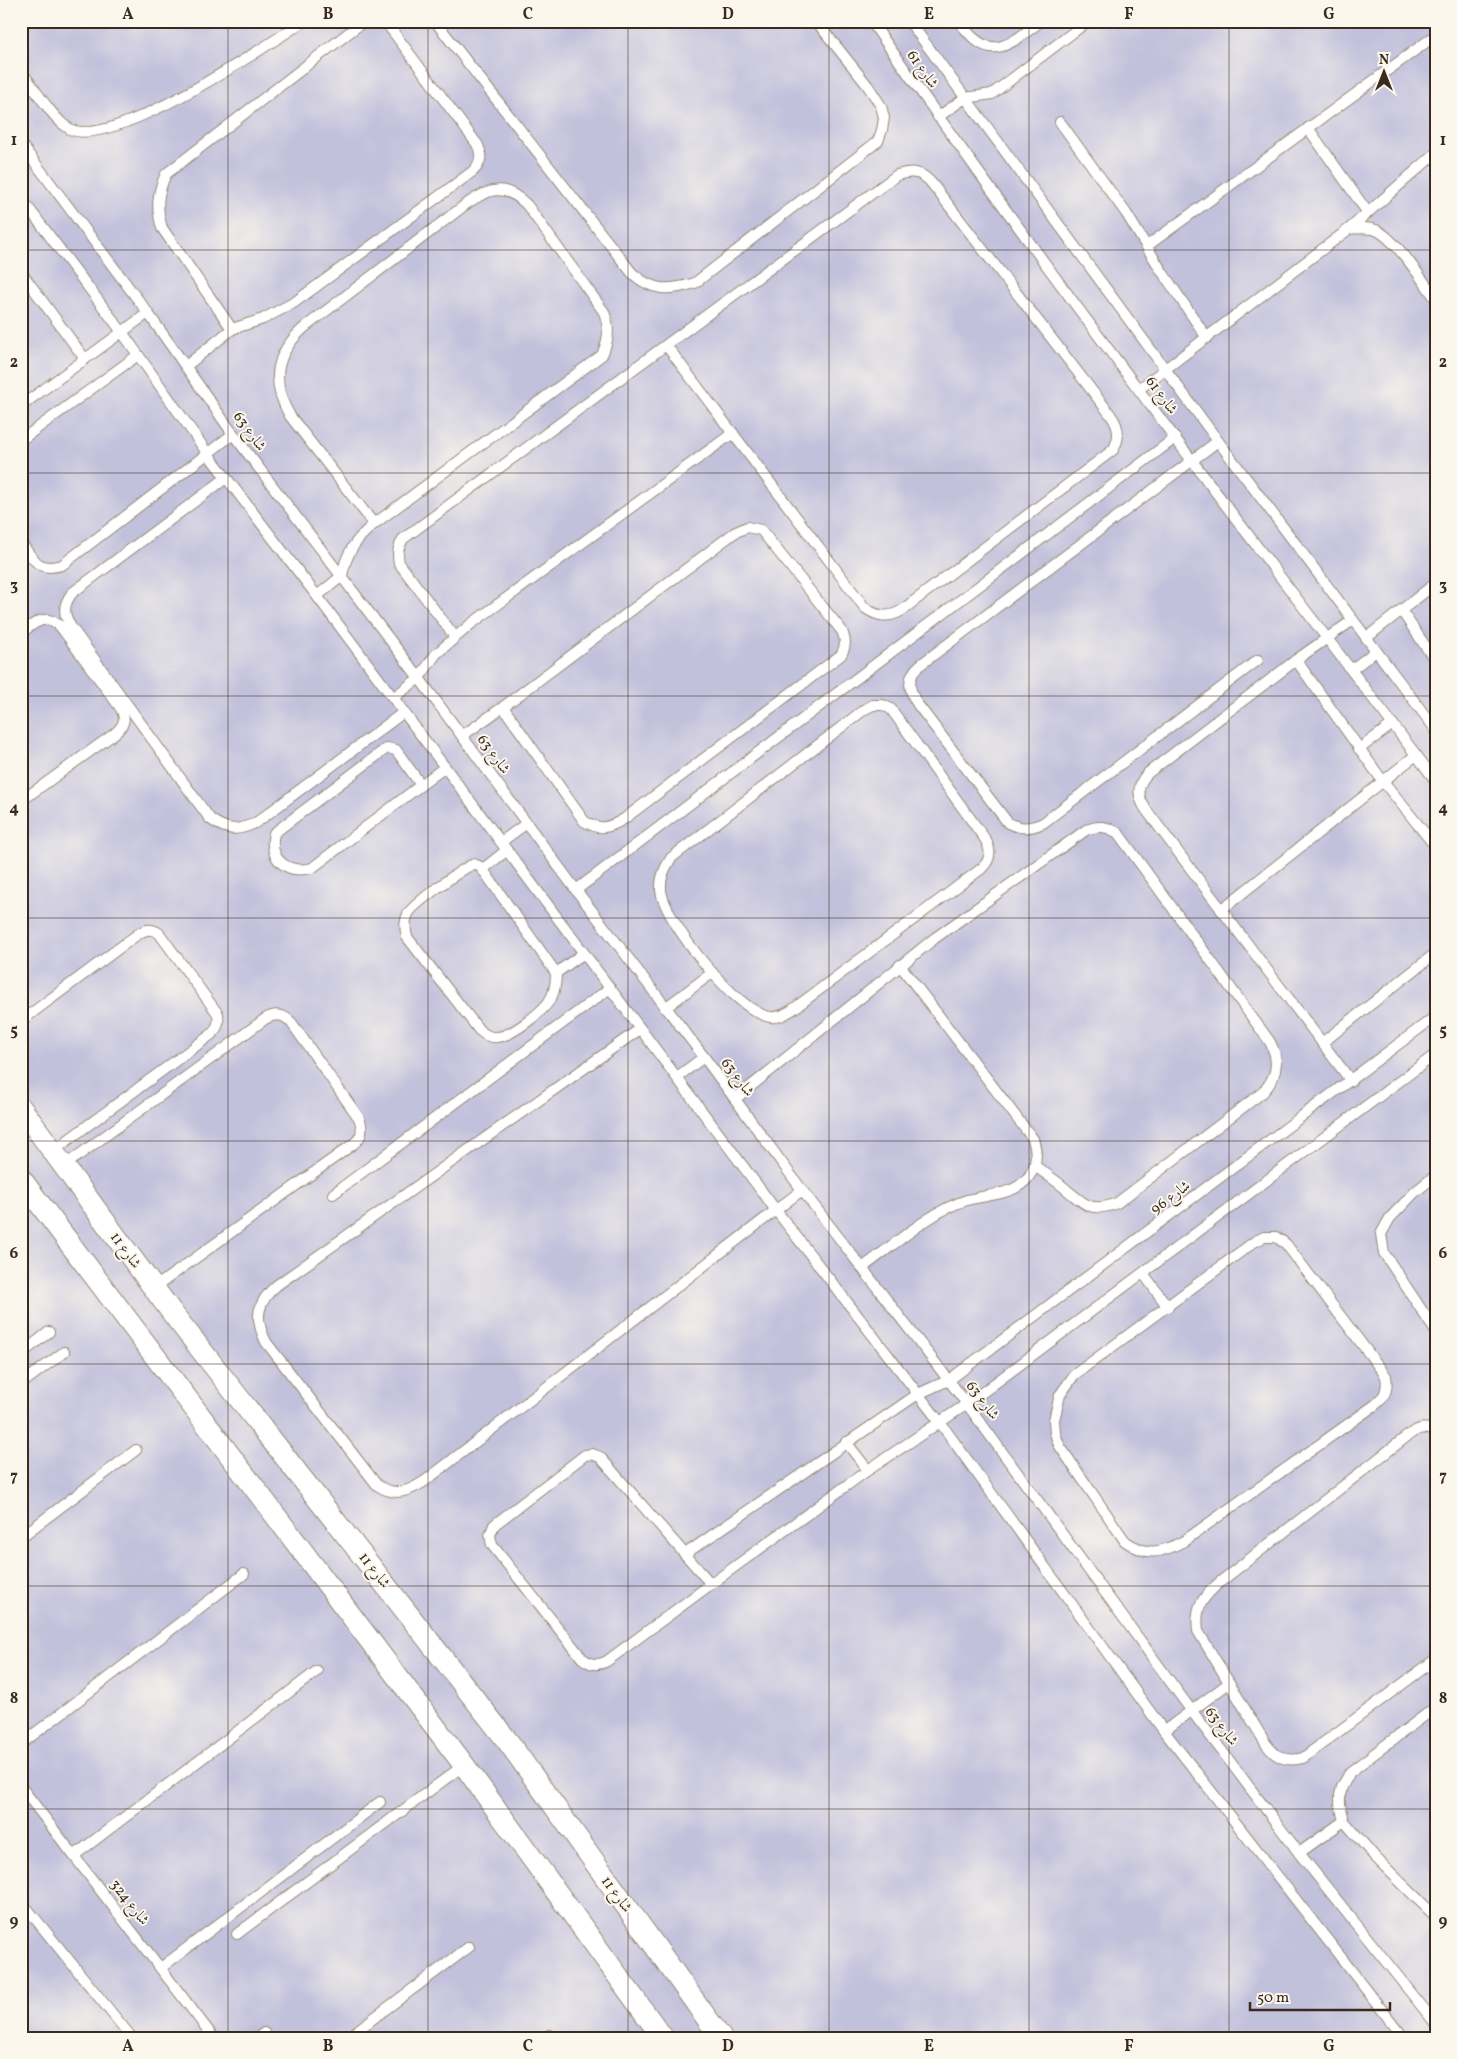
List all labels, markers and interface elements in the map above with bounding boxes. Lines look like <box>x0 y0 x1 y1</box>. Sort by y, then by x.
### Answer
text: A <box>122 4 134 26</box>
text: B <box>323 4 334 26</box>
text: C <box>523 4 533 26</box>
text: D <box>722 4 734 26</box>
text: E <box>924 4 934 26</box>
text: F <box>1124 4 1134 26</box>
text: G <box>1323 4 1335 26</box>
street label: شارع 61 <box>900 46 943 94</box>
north arrow <box>1360 48 1410 98</box>
text: N <box>1379 51 1389 70</box>
text: 1 <box>11 130 17 152</box>
text: 1 <box>1440 130 1446 152</box>
text: 2 <box>10 352 18 374</box>
text: 2 <box>1439 352 1447 374</box>
street label: شارع 61 <box>1139 373 1182 420</box>
street label: شارع 63 <box>227 408 270 456</box>
text: 3 <box>10 575 18 597</box>
text: 3 <box>1439 575 1447 597</box>
street label: شارع 63 <box>471 731 514 779</box>
text: 4 <box>9 798 19 820</box>
text: 4 <box>1438 798 1448 820</box>
text: 5 <box>10 1020 18 1042</box>
text: 5 <box>1439 1020 1447 1042</box>
street label: شارع 63 <box>714 1054 758 1102</box>
street label: شارع 96 <box>1147 1176 1196 1221</box>
street label: شارع 11 <box>104 1228 145 1274</box>
text: 6 <box>10 1243 19 1265</box>
text: 6 <box>1439 1243 1448 1265</box>
street label: شارع 63 <box>959 1377 1003 1425</box>
text: 7 <box>10 1466 18 1488</box>
text: 7 <box>1439 1466 1447 1488</box>
street label: شارع 11 <box>352 1548 395 1594</box>
text: 8 <box>10 1688 18 1710</box>
text: 8 <box>1439 1688 1447 1710</box>
street label: شارع 63 <box>1198 1703 1242 1751</box>
street label: شارع 11 <box>595 1872 636 1918</box>
street label: شارع 324 <box>103 1875 154 1931</box>
text: 9 <box>10 1911 19 1933</box>
text: 9 <box>1439 1911 1448 1933</box>
scale bar <box>1250 1979 1390 2011</box>
text: 50 m <box>1257 1988 1289 2009</box>
text: A <box>122 2036 134 2058</box>
text: B <box>323 2036 334 2058</box>
text: C <box>523 2036 533 2058</box>
text: D <box>722 2036 734 2058</box>
text: E <box>924 2036 934 2058</box>
text: F <box>1124 2036 1134 2058</box>
text: G <box>1323 2036 1335 2058</box>

